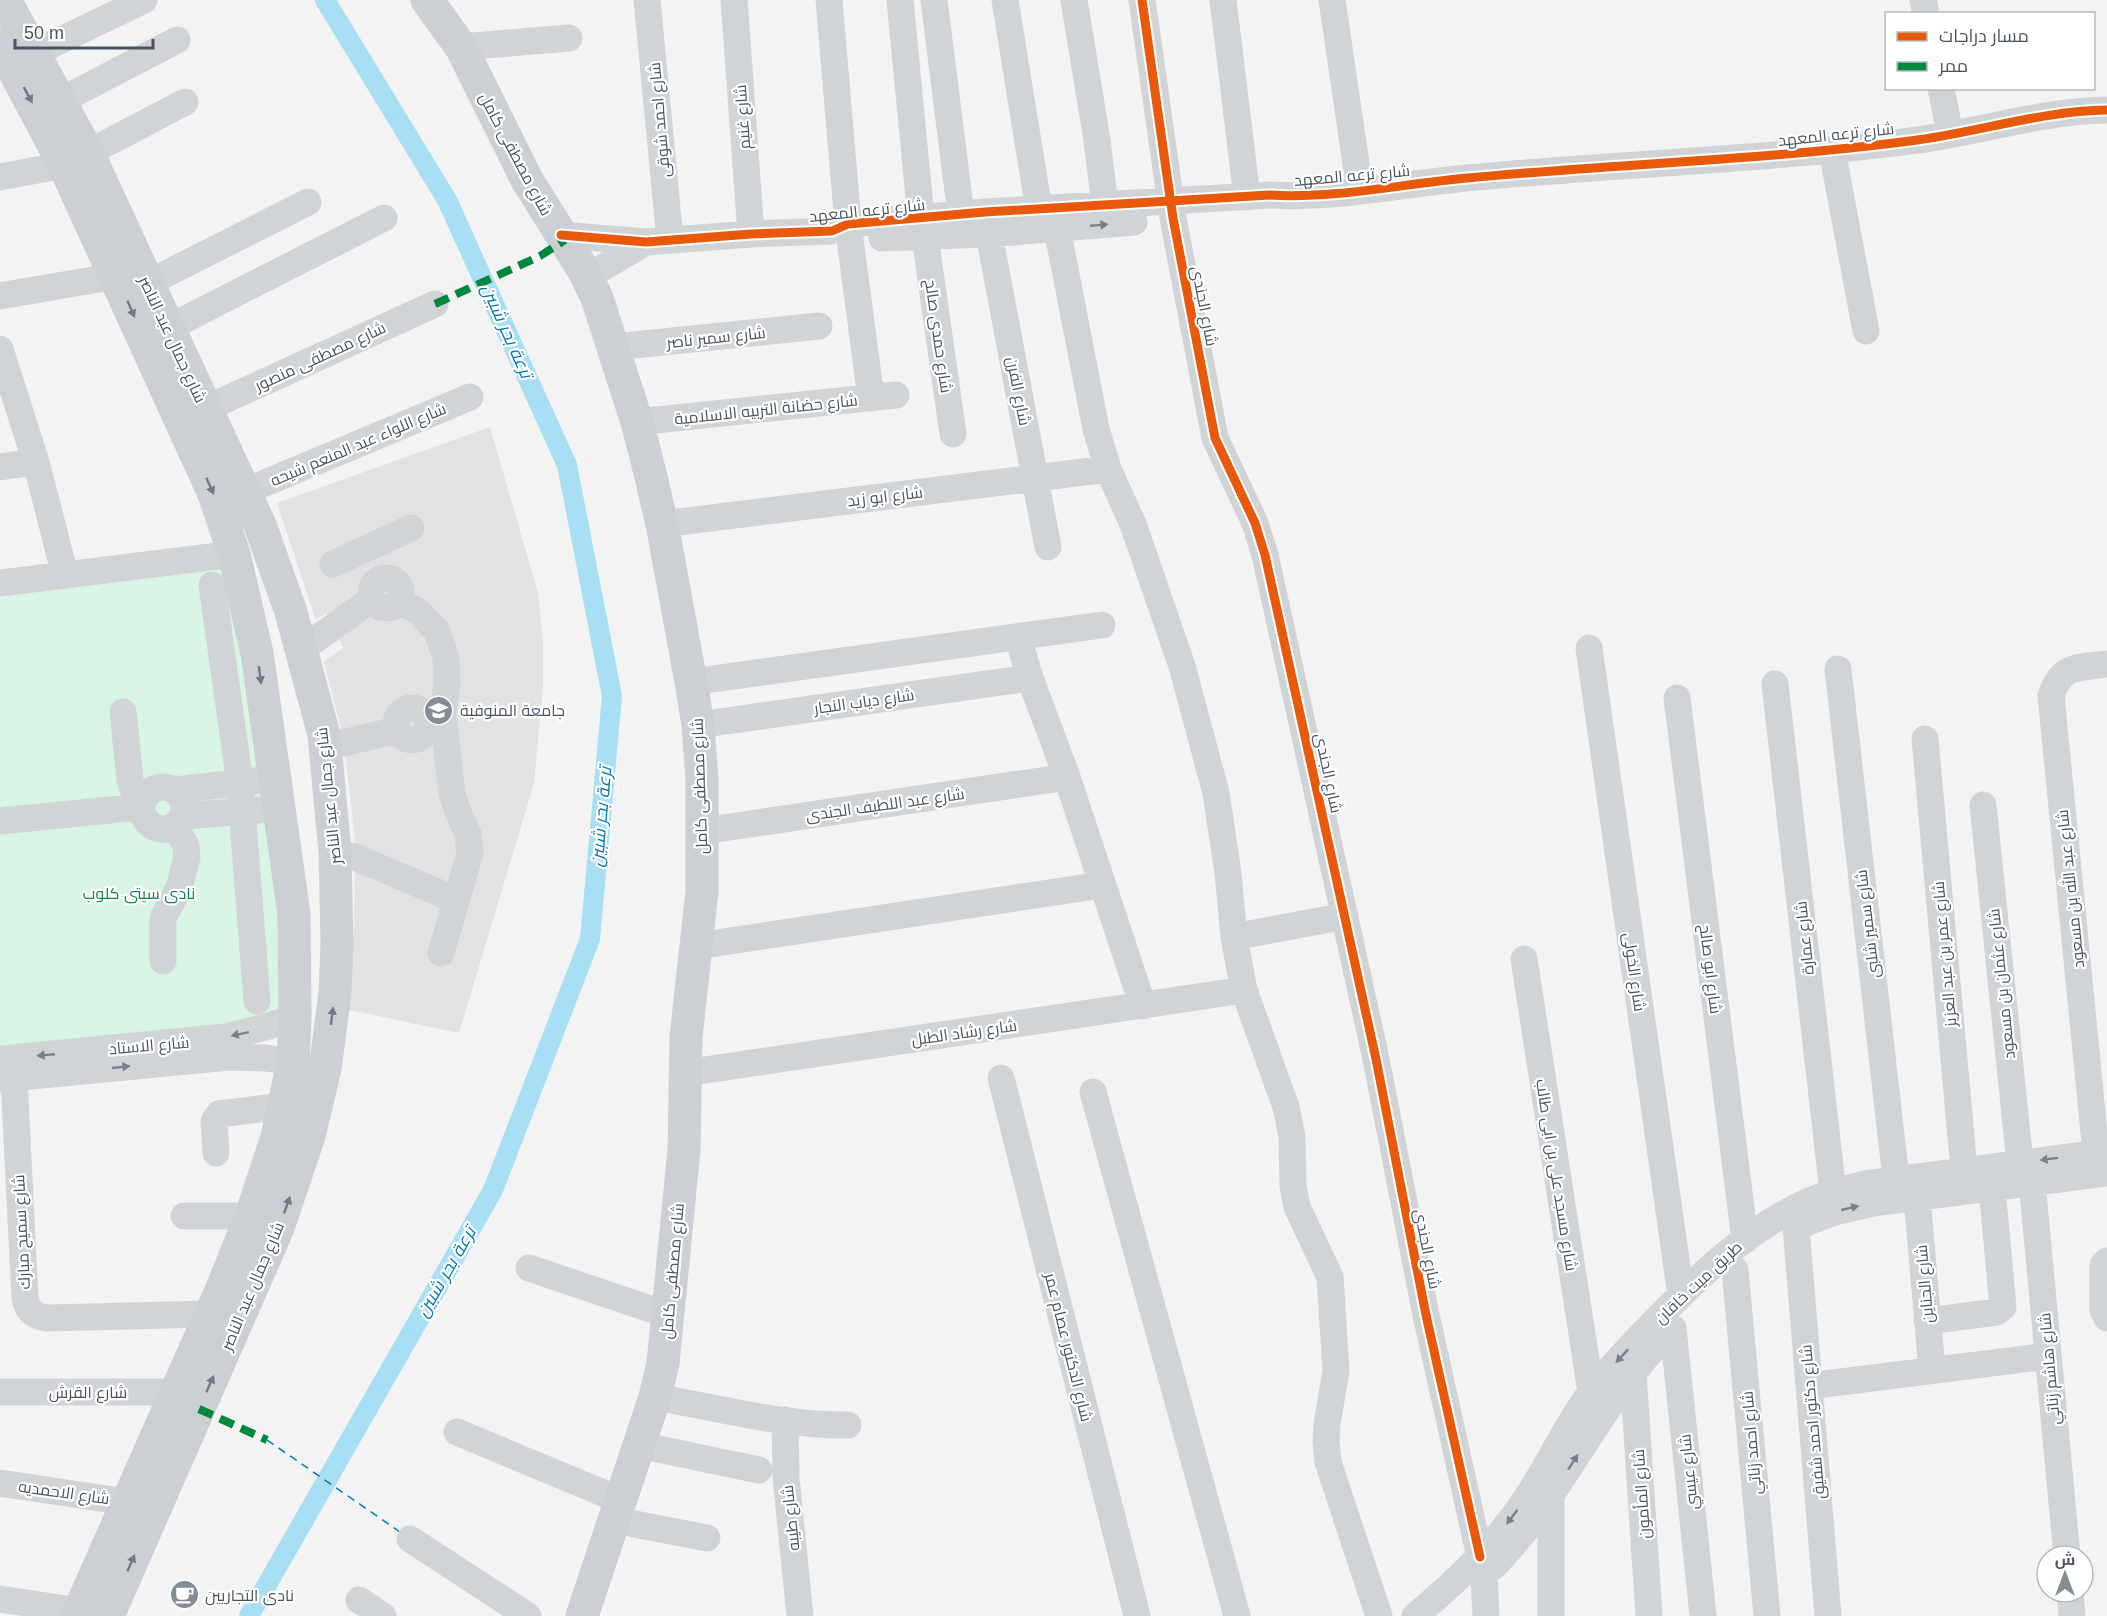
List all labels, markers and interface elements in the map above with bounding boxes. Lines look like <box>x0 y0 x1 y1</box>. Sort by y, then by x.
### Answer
scale bar <box>15 12 153 50</box>
legend <box>1885 12 2095 90</box>
text: 50 m <box>24 23 64 43</box>
text: مسار دراجات <box>1939 26 2029 47</box>
text: ممر <box>1938 56 1968 77</box>
street label: شارع احمد شوقى <box>646 61 676 178</box>
street label: شارع غنيم <box>732 84 756 150</box>
one-way arrow <box>23 87 32 104</box>
street label: شارع مصطفى كامل <box>473 90 555 220</box>
street label: شارع ترعه المعهد <box>1777 120 1895 152</box>
street label: شارع ترعه المعهد <box>1293 162 1411 192</box>
street label: شارع ترعه المعهد <box>808 196 926 228</box>
one-way arrow <box>1089 220 1108 230</box>
street label: شارع الجندى <box>1185 265 1221 348</box>
street label: شارع جمال عبد الناصر <box>133 272 209 406</box>
street label: شارع حمدى صالح <box>919 278 955 394</box>
water label: ترعة بحر شبين <box>477 281 538 384</box>
one-way arrow <box>126 300 135 317</box>
street label: شارع مصطفى منصور <box>251 319 390 397</box>
street label: شارع سمير ناصر <box>665 324 767 354</box>
street label: شارع الفرن <box>1001 355 1034 428</box>
street label: شارع حضانة التربيه الاسلامية <box>673 391 859 431</box>
street label: شارع اللواء عبد المنعم شيحه <box>268 400 450 492</box>
one-way arrow <box>206 478 215 495</box>
street label: شارع ابو زيد <box>846 483 924 513</box>
one-way arrow <box>255 665 265 684</box>
street label: شارع دياب النجار <box>812 686 916 720</box>
school or university icon: جامعة المنوفية <box>423 694 455 726</box>
place label: جامعة المنوفية <box>460 702 565 720</box>
street label: شارع مصطفى كامل <box>689 717 713 854</box>
street label: شارع جمال عبد الناصر <box>313 726 347 866</box>
street label: شارع الجندى <box>1309 732 1345 815</box>
water label: ترعة بحر شبين <box>587 763 617 868</box>
street label: شارع عبد اللطيف الجندى <box>805 785 966 827</box>
street label: شارع عبد الله بن مسعود <box>2052 809 2090 969</box>
street label: شارع سمير شلبى <box>1852 868 1886 979</box>
street label: شارع عمر بن عبد العزيز <box>1930 880 1962 1028</box>
park label: نادى سيتى كلوب <box>83 885 195 904</box>
street label: شارع عمارة <box>1792 900 1820 976</box>
street label: شارع عثمان بن مسعود <box>1985 907 2021 1060</box>
street label: شارع ابو صالح <box>1694 923 1724 1015</box>
street label: شارع الخولى <box>1618 932 1648 1013</box>
one-way arrow <box>328 1006 337 1025</box>
street label: شارع رشاد الطبل <box>910 1017 1018 1051</box>
one-way arrow <box>230 1030 249 1039</box>
street label: شارع الاستاد <box>108 1034 190 1060</box>
one-way arrow <box>36 1050 55 1060</box>
one-way arrow <box>111 1062 130 1072</box>
street label: شارع مسجد على بن ابى طالب <box>1530 1078 1580 1273</box>
one-way arrow <box>2039 1155 2058 1164</box>
street label: شارع سميح مبارك <box>10 1174 36 1290</box>
one-way arrow <box>282 1196 292 1214</box>
street label: شارع مصطفى كامل <box>658 1202 690 1340</box>
one-way arrow <box>1840 1203 1859 1213</box>
street label: شارع الجندى <box>1408 1208 1444 1291</box>
street label: شارع جمال عبد الناصر <box>217 1220 290 1355</box>
water label: ترعة بحر شبين <box>412 1221 482 1321</box>
street label: طريق ميت خاقان <box>1652 1238 1747 1328</box>
street label: شارع الجناين <box>1913 1244 1939 1324</box>
street label: شارع الدكتور عصام عمر <box>1039 1270 1095 1424</box>
street label: شارع هاشم زناتي <box>2036 1312 2068 1426</box>
street label: شارع دكتور احمد شفيق <box>1797 1344 1831 1500</box>
one-way arrow <box>1615 1349 1629 1363</box>
one-way arrow <box>206 1375 215 1393</box>
street label: شارع القرش <box>49 1384 127 1404</box>
street label: شارع احمد زناتي <box>1738 1390 1769 1496</box>
street label: شارع عيسي <box>1676 1433 1705 1511</box>
street label: شارع المأمون <box>1629 1448 1656 1539</box>
one-way arrow <box>1567 1454 1579 1470</box>
street label: شارع الاحمديه <box>17 1478 111 1510</box>
street label: شارع طيبه <box>779 1484 805 1552</box>
one-way arrow <box>1506 1509 1519 1525</box>
north arrow <box>2035 1544 2095 1604</box>
text: ش <box>2055 1551 2075 1569</box>
one-way arrow <box>127 1554 136 1571</box>
cafe icon: نادى التجاريين <box>168 1579 200 1611</box>
place label: نادى التجاريين <box>205 1587 294 1606</box>

